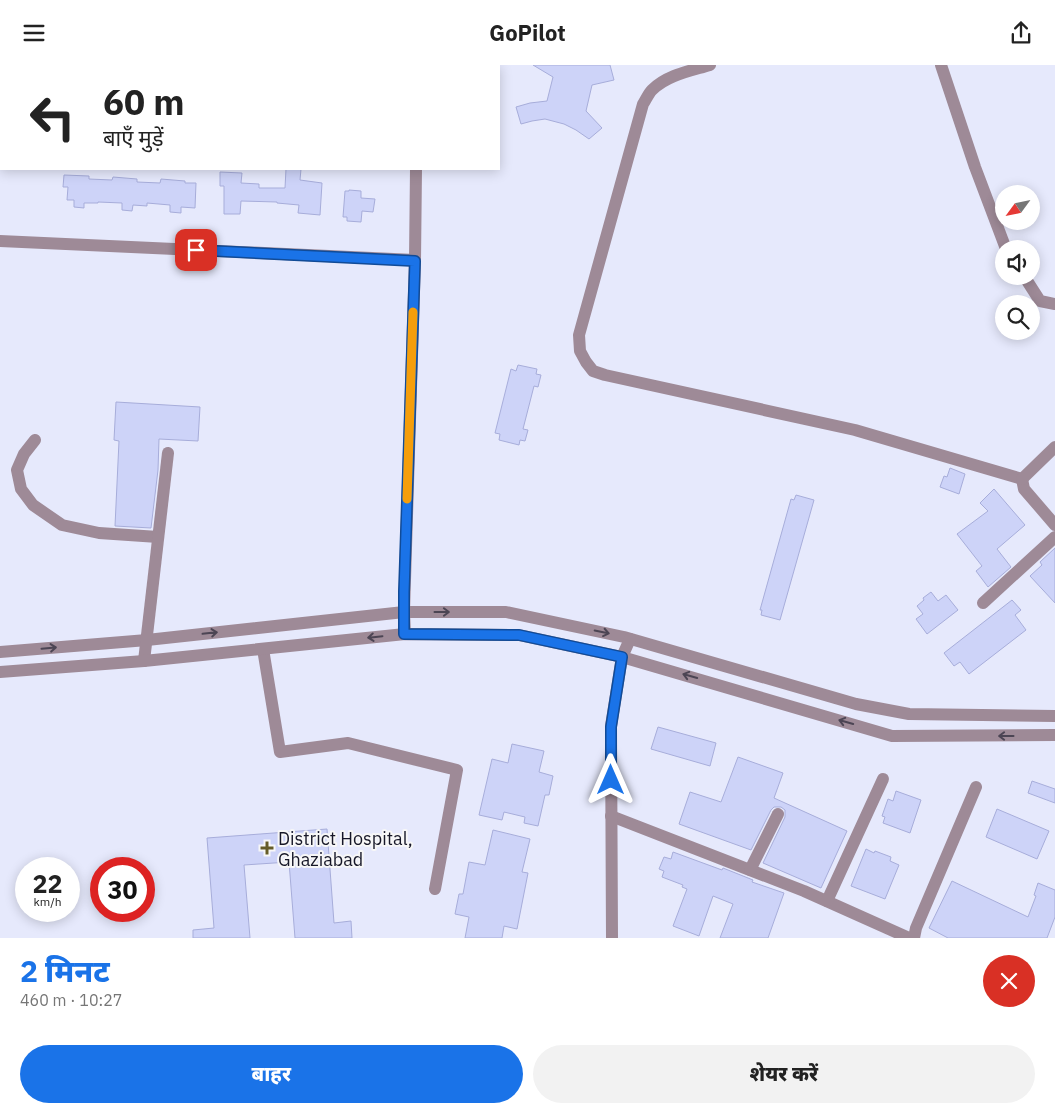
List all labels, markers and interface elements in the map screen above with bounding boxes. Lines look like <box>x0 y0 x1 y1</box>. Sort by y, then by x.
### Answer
text: GoPilot <box>489 18 566 47</box>
icon: menu <box>20 19 48 47</box>
icon: share <box>1007 19 1035 47</box>
text: 60 m <box>103 79 185 125</box>
icon: left <box>20 85 85 150</box>
text: बाएँ मुड़ें <box>103 123 164 152</box>
north arrow <box>995 185 1040 230</box>
map controls <box>995 185 1040 340</box>
pin <box>175 229 217 271</box>
icon: arrive <box>182 236 210 264</box>
button: sound <box>995 240 1040 285</box>
button: search <box>995 295 1040 340</box>
one-way arrow <box>433 607 449 617</box>
one-way arrow <box>202 628 218 638</box>
one-way arrow <box>594 628 610 638</box>
one-way arrow <box>367 632 383 642</box>
one-way arrow <box>40 643 56 653</box>
one-way arrow <box>682 671 698 681</box>
one-way arrow <box>838 716 854 726</box>
one-way arrow <box>999 731 1015 741</box>
position arrow <box>584 753 636 805</box>
place label: District Hospital, Ghaziabad <box>278 827 413 871</box>
marker: District Hospital, Ghaziabad <box>260 841 274 855</box>
speed limit sign: 30 <box>90 857 155 922</box>
text: 22 <box>32 867 63 900</box>
text: km/h <box>33 894 62 909</box>
text: 2 मिनट <box>20 951 110 990</box>
button: close <box>983 955 1035 1007</box>
text: 460 m · 10:27 <box>20 990 122 1010</box>
button: बाहर <box>20 1045 523 1103</box>
button: शेयर करें <box>533 1045 1035 1103</box>

